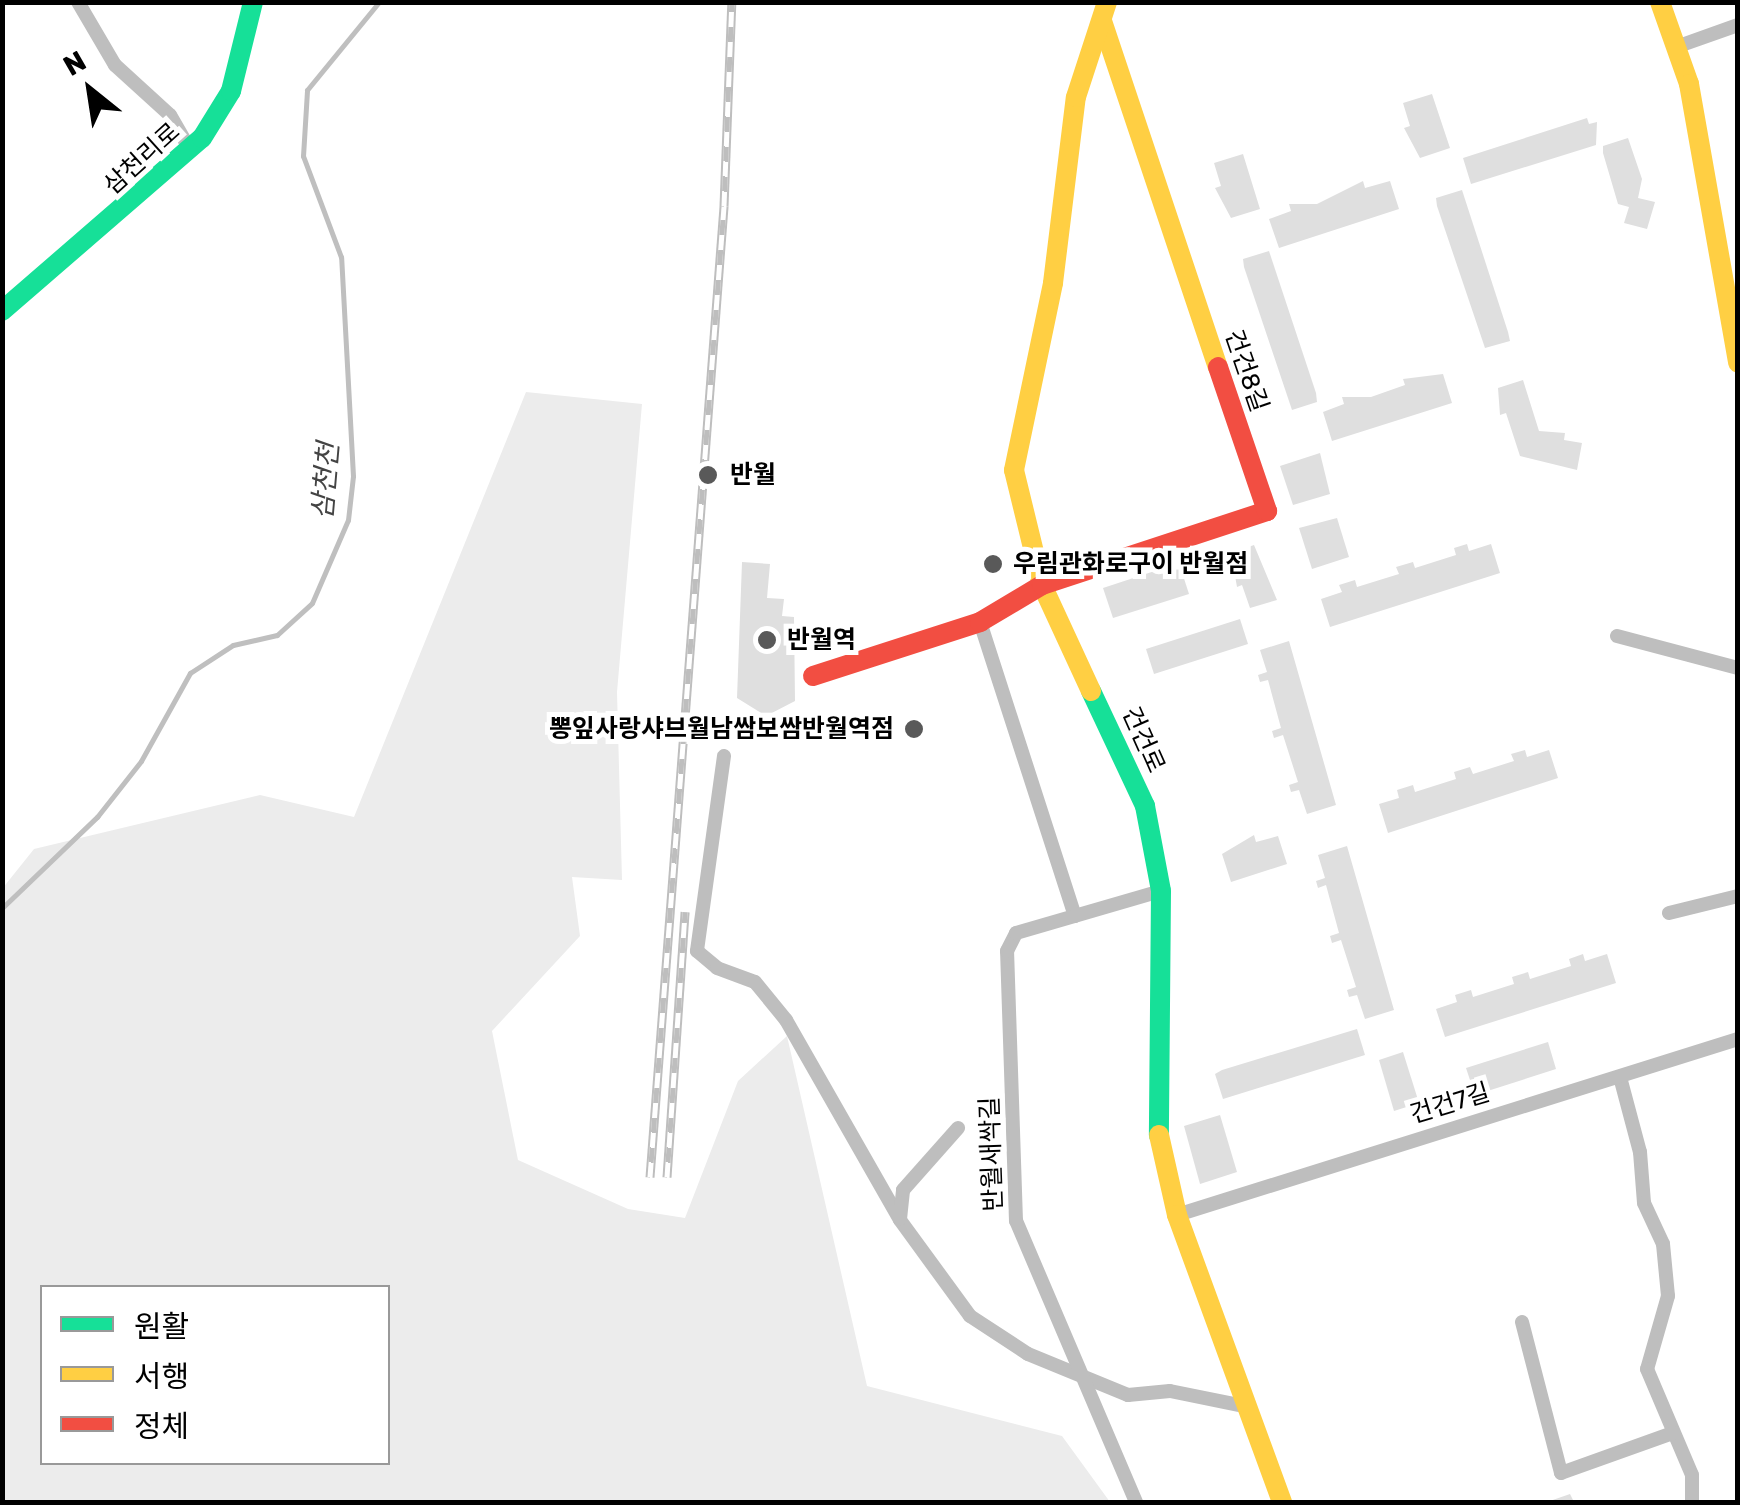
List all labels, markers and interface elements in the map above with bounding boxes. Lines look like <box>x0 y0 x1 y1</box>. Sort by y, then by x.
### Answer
north arrow <box>40 40 140 140</box>
text: N <box>58 44 92 83</box>
street label: 삼천리로 <box>98 117 186 201</box>
street label: 건건8길 <box>1218 326 1274 416</box>
water label: 삼천천 <box>306 441 346 521</box>
place label: 반월 <box>730 460 776 490</box>
marker: 반월 <box>695 462 721 488</box>
place label: 우림관화로구이 반월점 <box>1013 549 1248 579</box>
marker: 우림관화로구이 반월점 <box>982 553 1004 575</box>
place label: 반월역 <box>787 625 856 655</box>
marker: 반월역 <box>756 629 778 651</box>
street label: 건건로 <box>1115 702 1171 778</box>
place label: 뽕잎사랑샤브월남쌈보쌈반월역점 <box>549 714 894 744</box>
marker: 뽕잎사랑샤브월남쌈보쌈반월역점 <box>903 718 925 740</box>
street label: 건건7길 <box>1406 1078 1494 1130</box>
street label: 반월새싹길 <box>975 1096 1009 1212</box>
legend <box>40 1285 390 1465</box>
text: 원활 <box>134 1309 189 1345</box>
text: 서행 <box>134 1359 189 1395</box>
text: 정체 <box>134 1409 189 1445</box>

